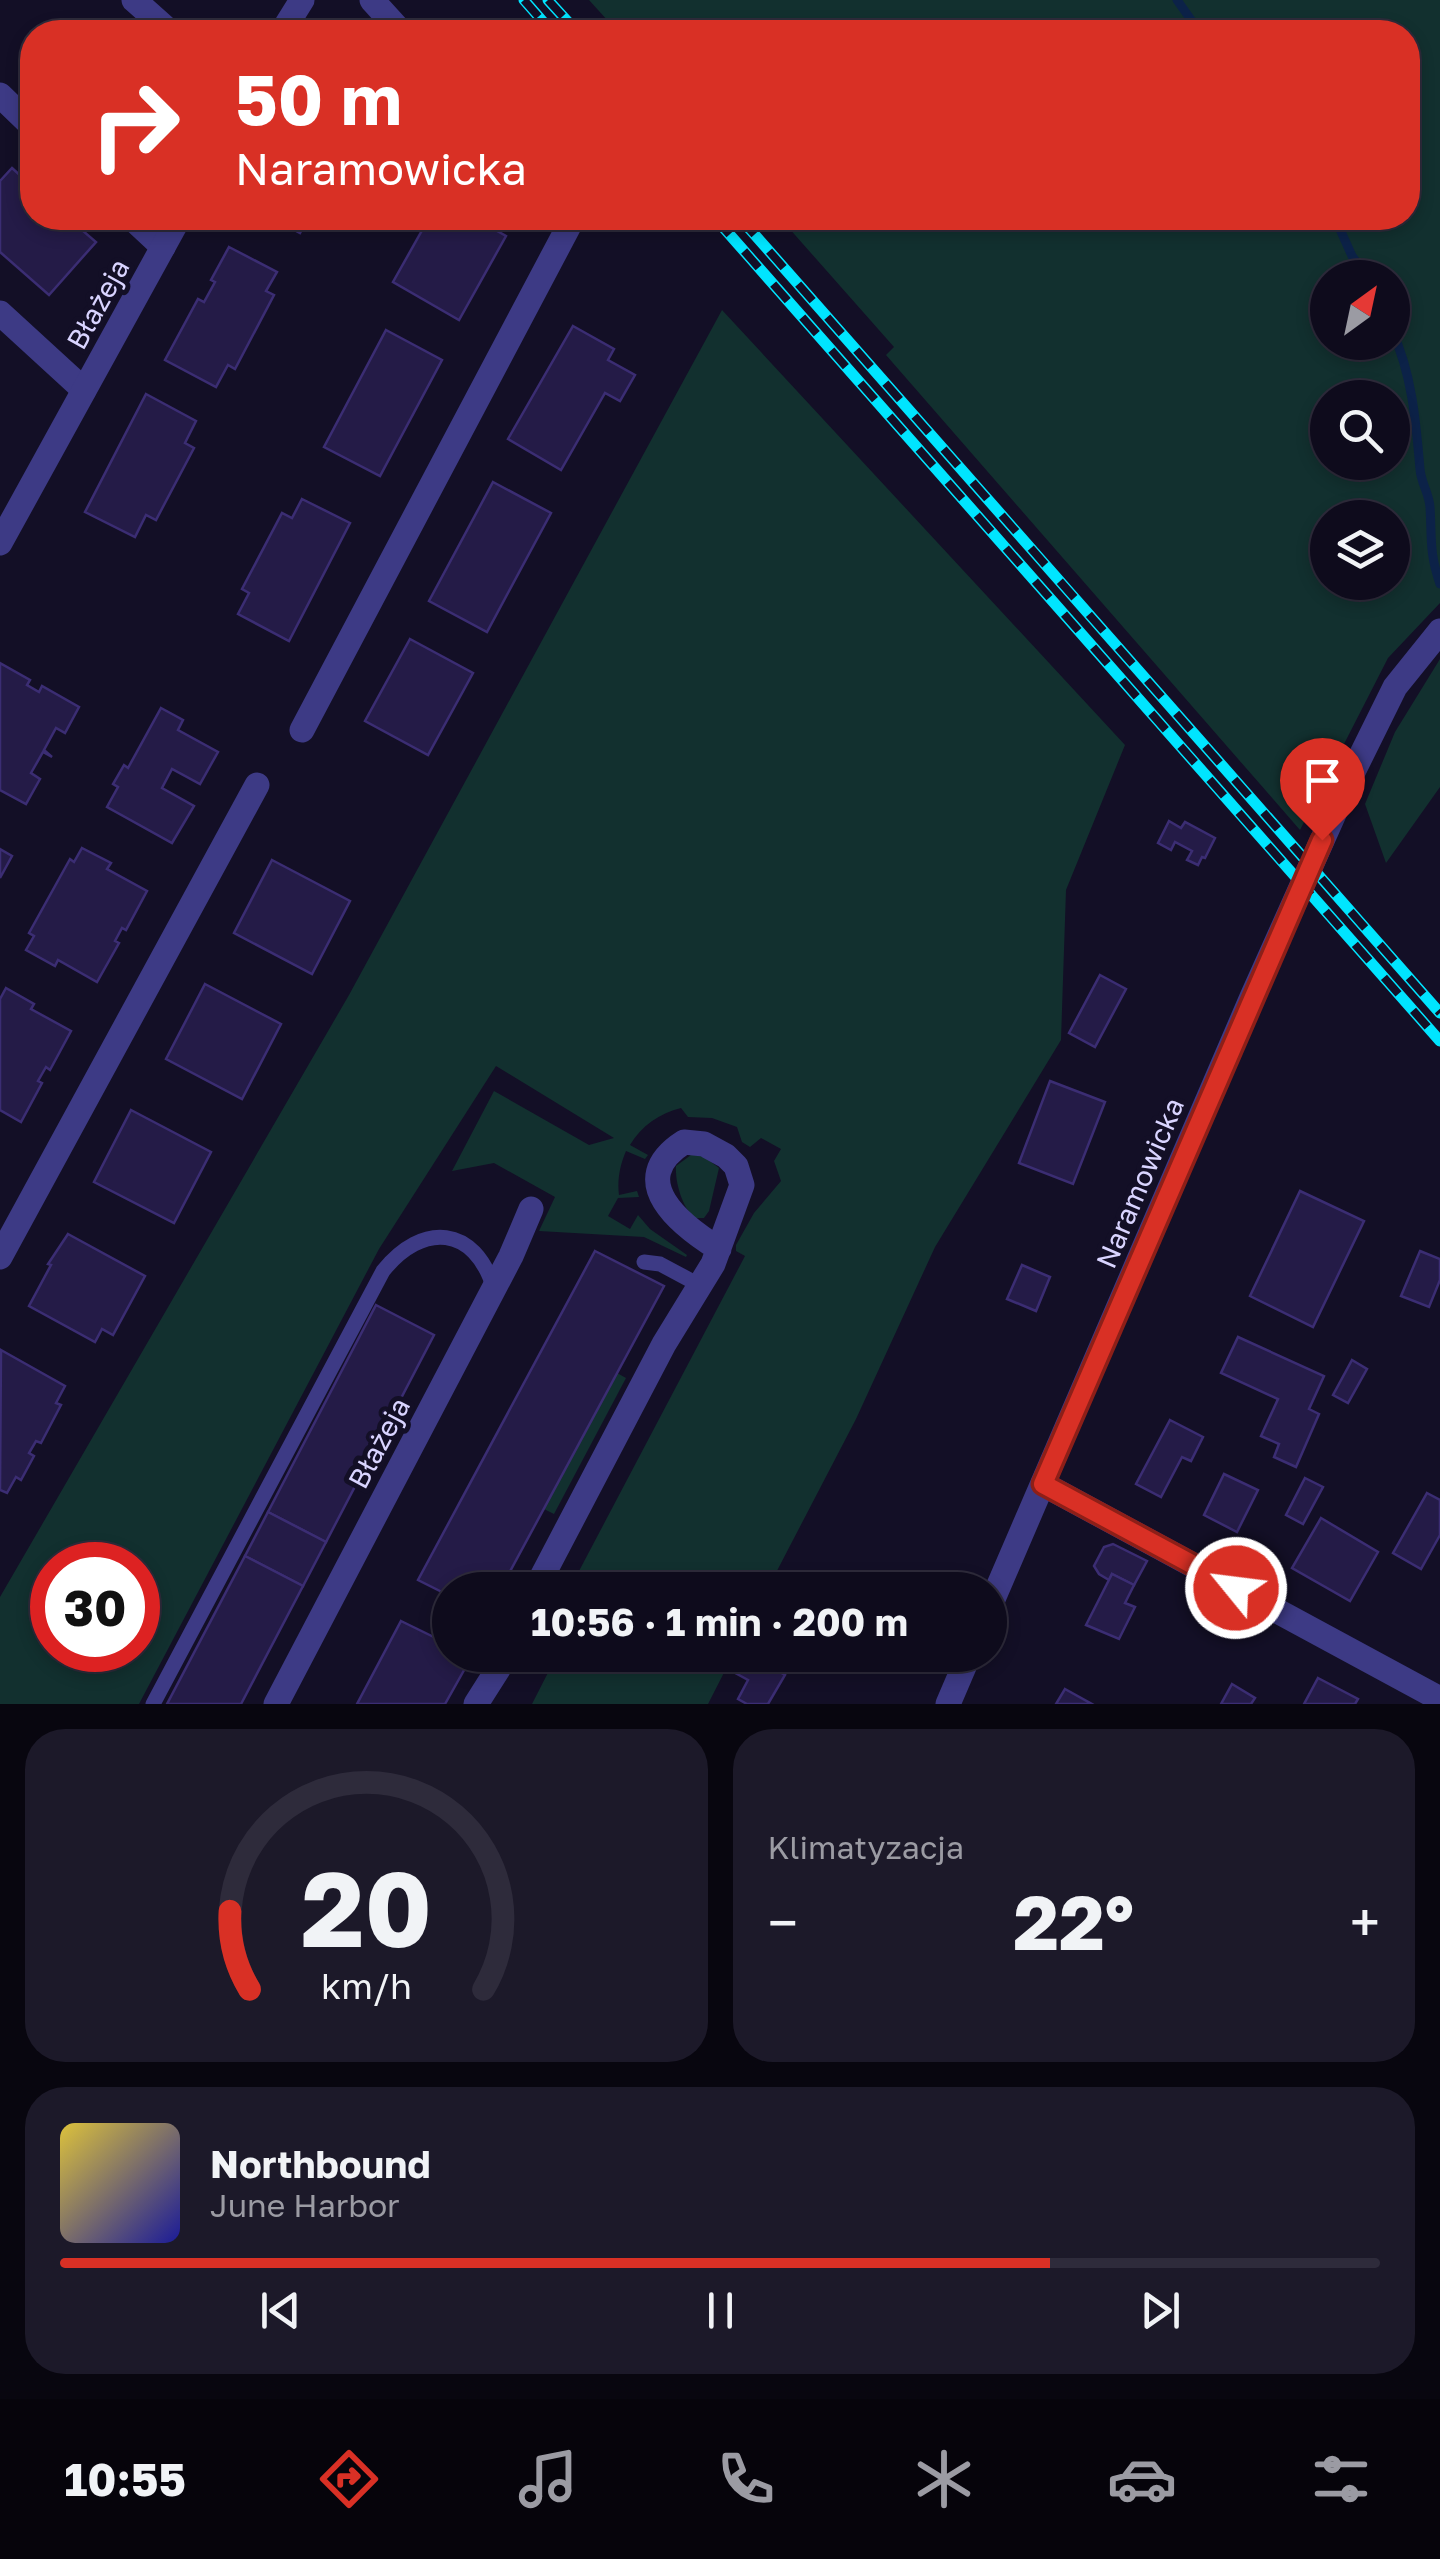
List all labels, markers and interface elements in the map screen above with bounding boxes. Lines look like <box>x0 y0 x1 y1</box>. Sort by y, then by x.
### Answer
text: 50 m <box>235 56 402 140</box>
icon: right <box>70 60 200 190</box>
text: Naramowicka <box>235 141 527 195</box>
street label: Błażeja <box>59 253 136 355</box>
north arrow <box>1310 260 1410 360</box>
map controls <box>1310 260 1410 600</box>
button: search <box>1310 380 1410 480</box>
button: layers <box>1310 500 1410 600</box>
pin <box>1280 738 1365 841</box>
icon: arrive <box>1295 753 1350 808</box>
street label: Naramowicka <box>1089 1093 1190 1273</box>
street label: Błażeja <box>341 1392 416 1494</box>
position arrow <box>1184 1536 1288 1640</box>
speed limit sign: 30 <box>30 1542 160 1672</box>
text: 10:56 · 1 min · 200 m <box>531 1599 908 1644</box>
text: Klimatyzacja <box>768 1828 964 1866</box>
text: 20 <box>301 1845 432 1970</box>
text: 22° <box>1013 1876 1134 1967</box>
text: − <box>768 1889 798 1955</box>
text: + <box>1350 1889 1380 1955</box>
text: km/h <box>321 1964 412 2007</box>
text: Northbound <box>210 2141 431 2186</box>
text: June Harbor <box>210 2186 400 2224</box>
icon: previous <box>253 2283 308 2338</box>
icon: pause <box>693 2283 748 2338</box>
icon: next <box>1133 2283 1188 2338</box>
icon: directions <box>314 2444 384 2514</box>
icon: music <box>513 2444 583 2514</box>
icon: phone <box>711 2444 781 2514</box>
icon: climate <box>909 2444 979 2514</box>
icon: car <box>1107 2444 1177 2514</box>
icon: filters <box>1306 2444 1376 2514</box>
text: 10:55 <box>64 2452 186 2506</box>

